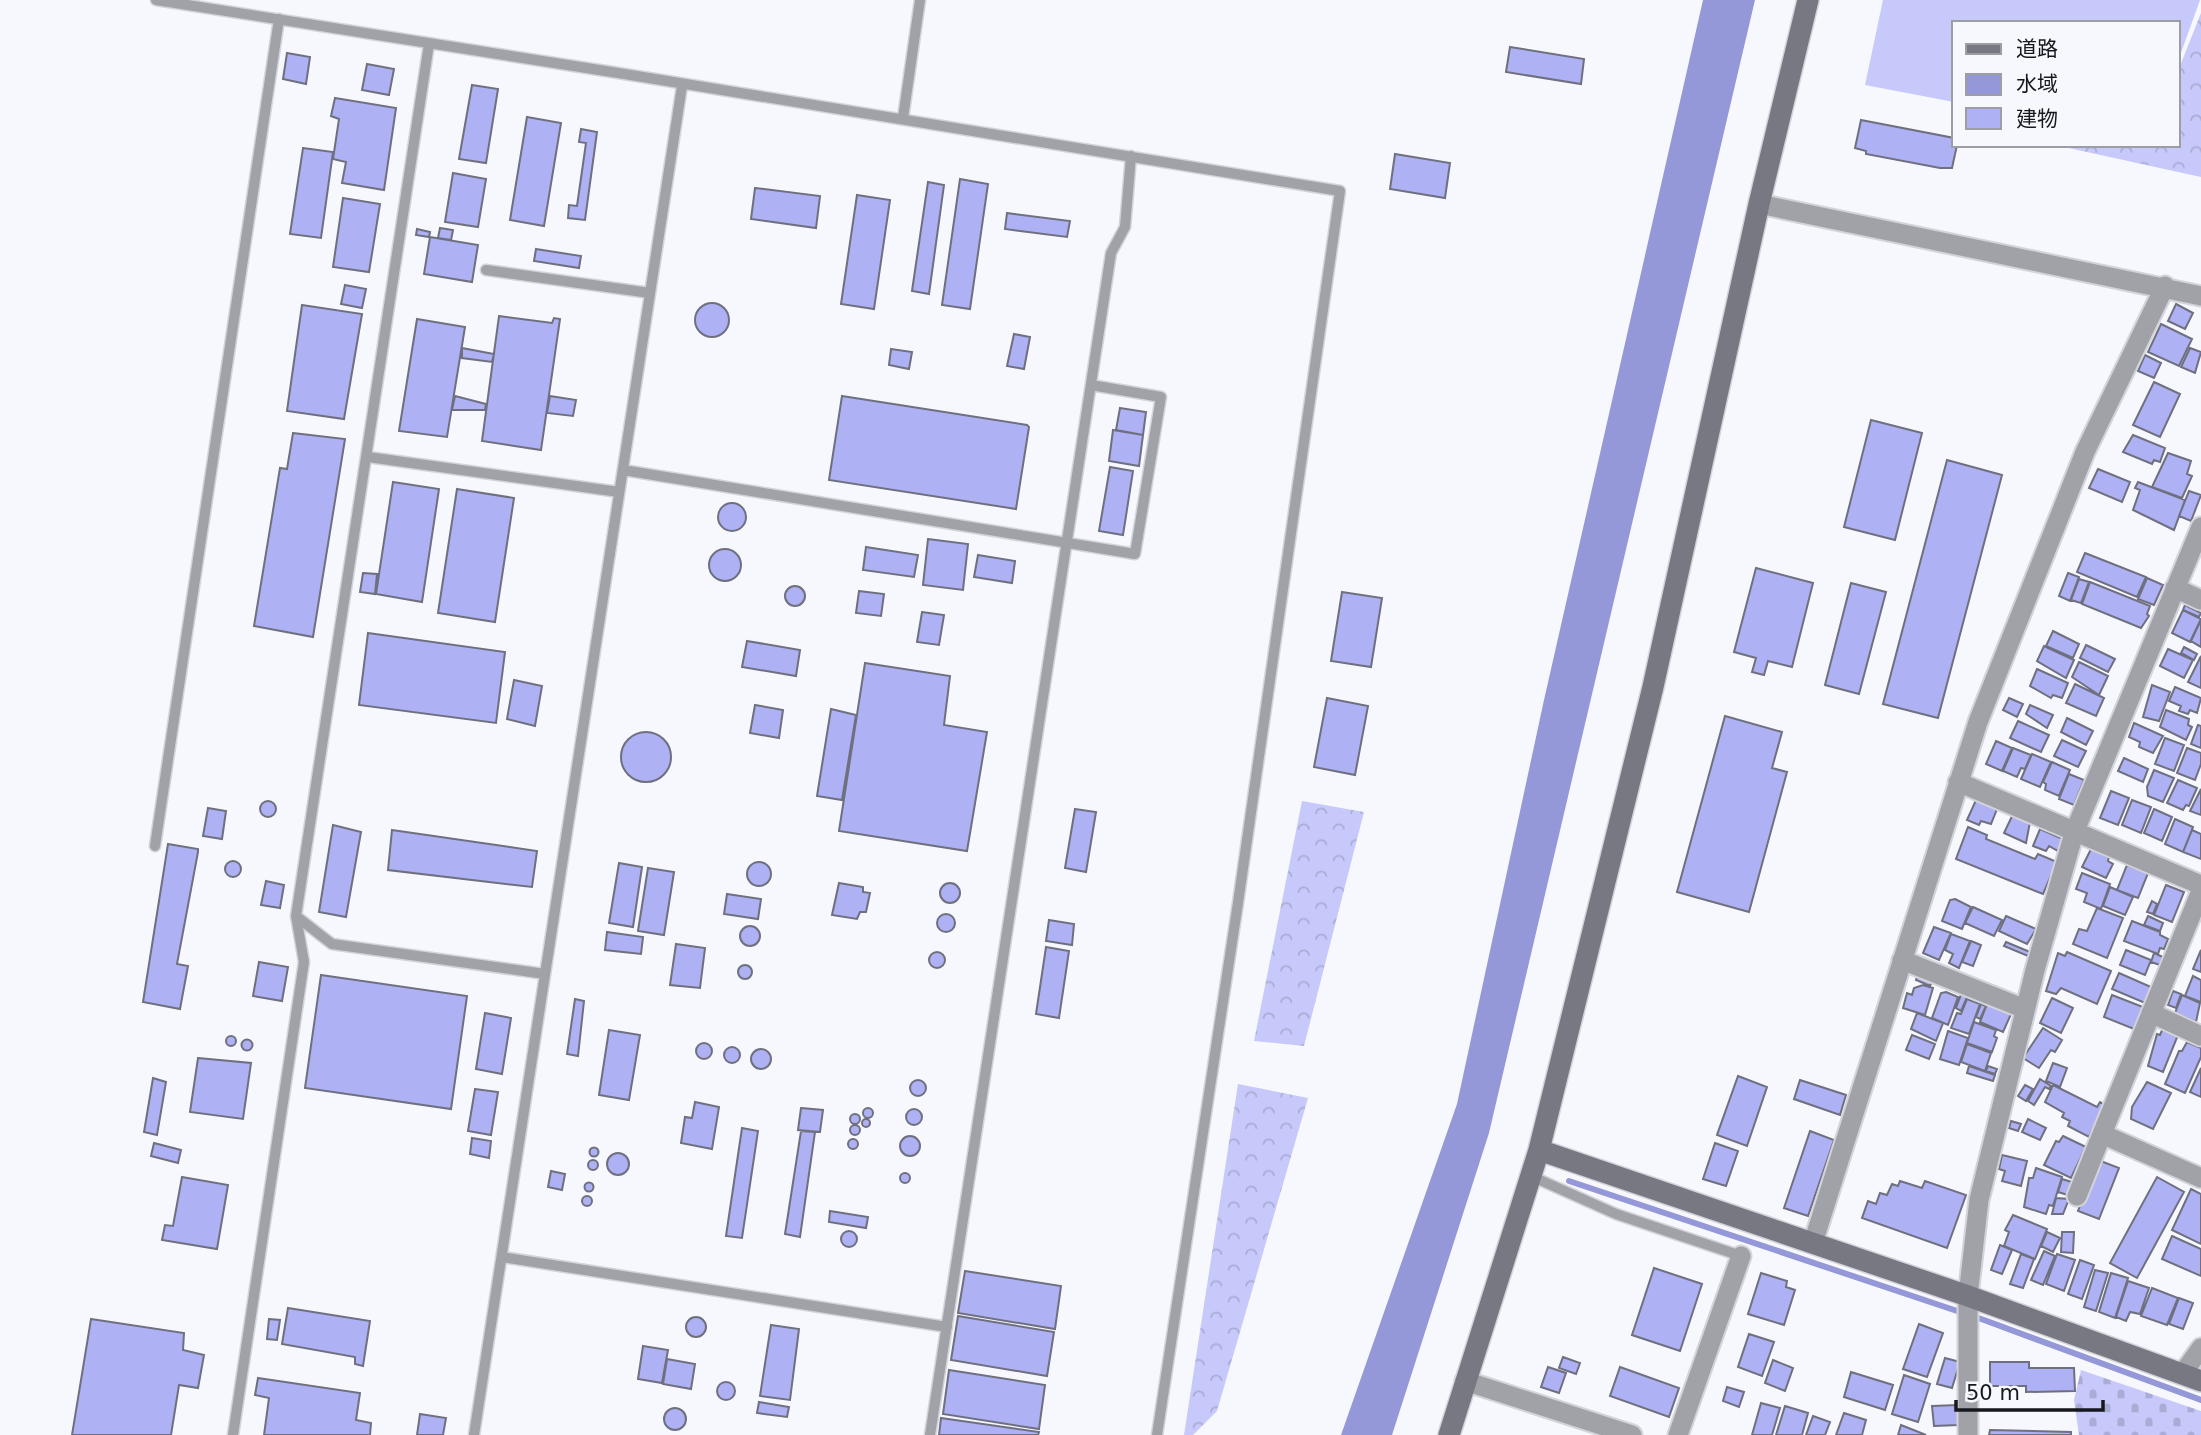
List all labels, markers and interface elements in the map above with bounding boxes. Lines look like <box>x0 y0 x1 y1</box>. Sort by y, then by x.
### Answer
legend <box>1952 21 2180 147</box>
text: 道路 <box>2016 37 2058 61</box>
text: 水域 <box>2016 72 2058 96</box>
text: 建物 <box>2016 107 2058 131</box>
scale bar <box>1956 1368 2103 1412</box>
text: 50 m <box>1966 1381 2020 1405</box>

